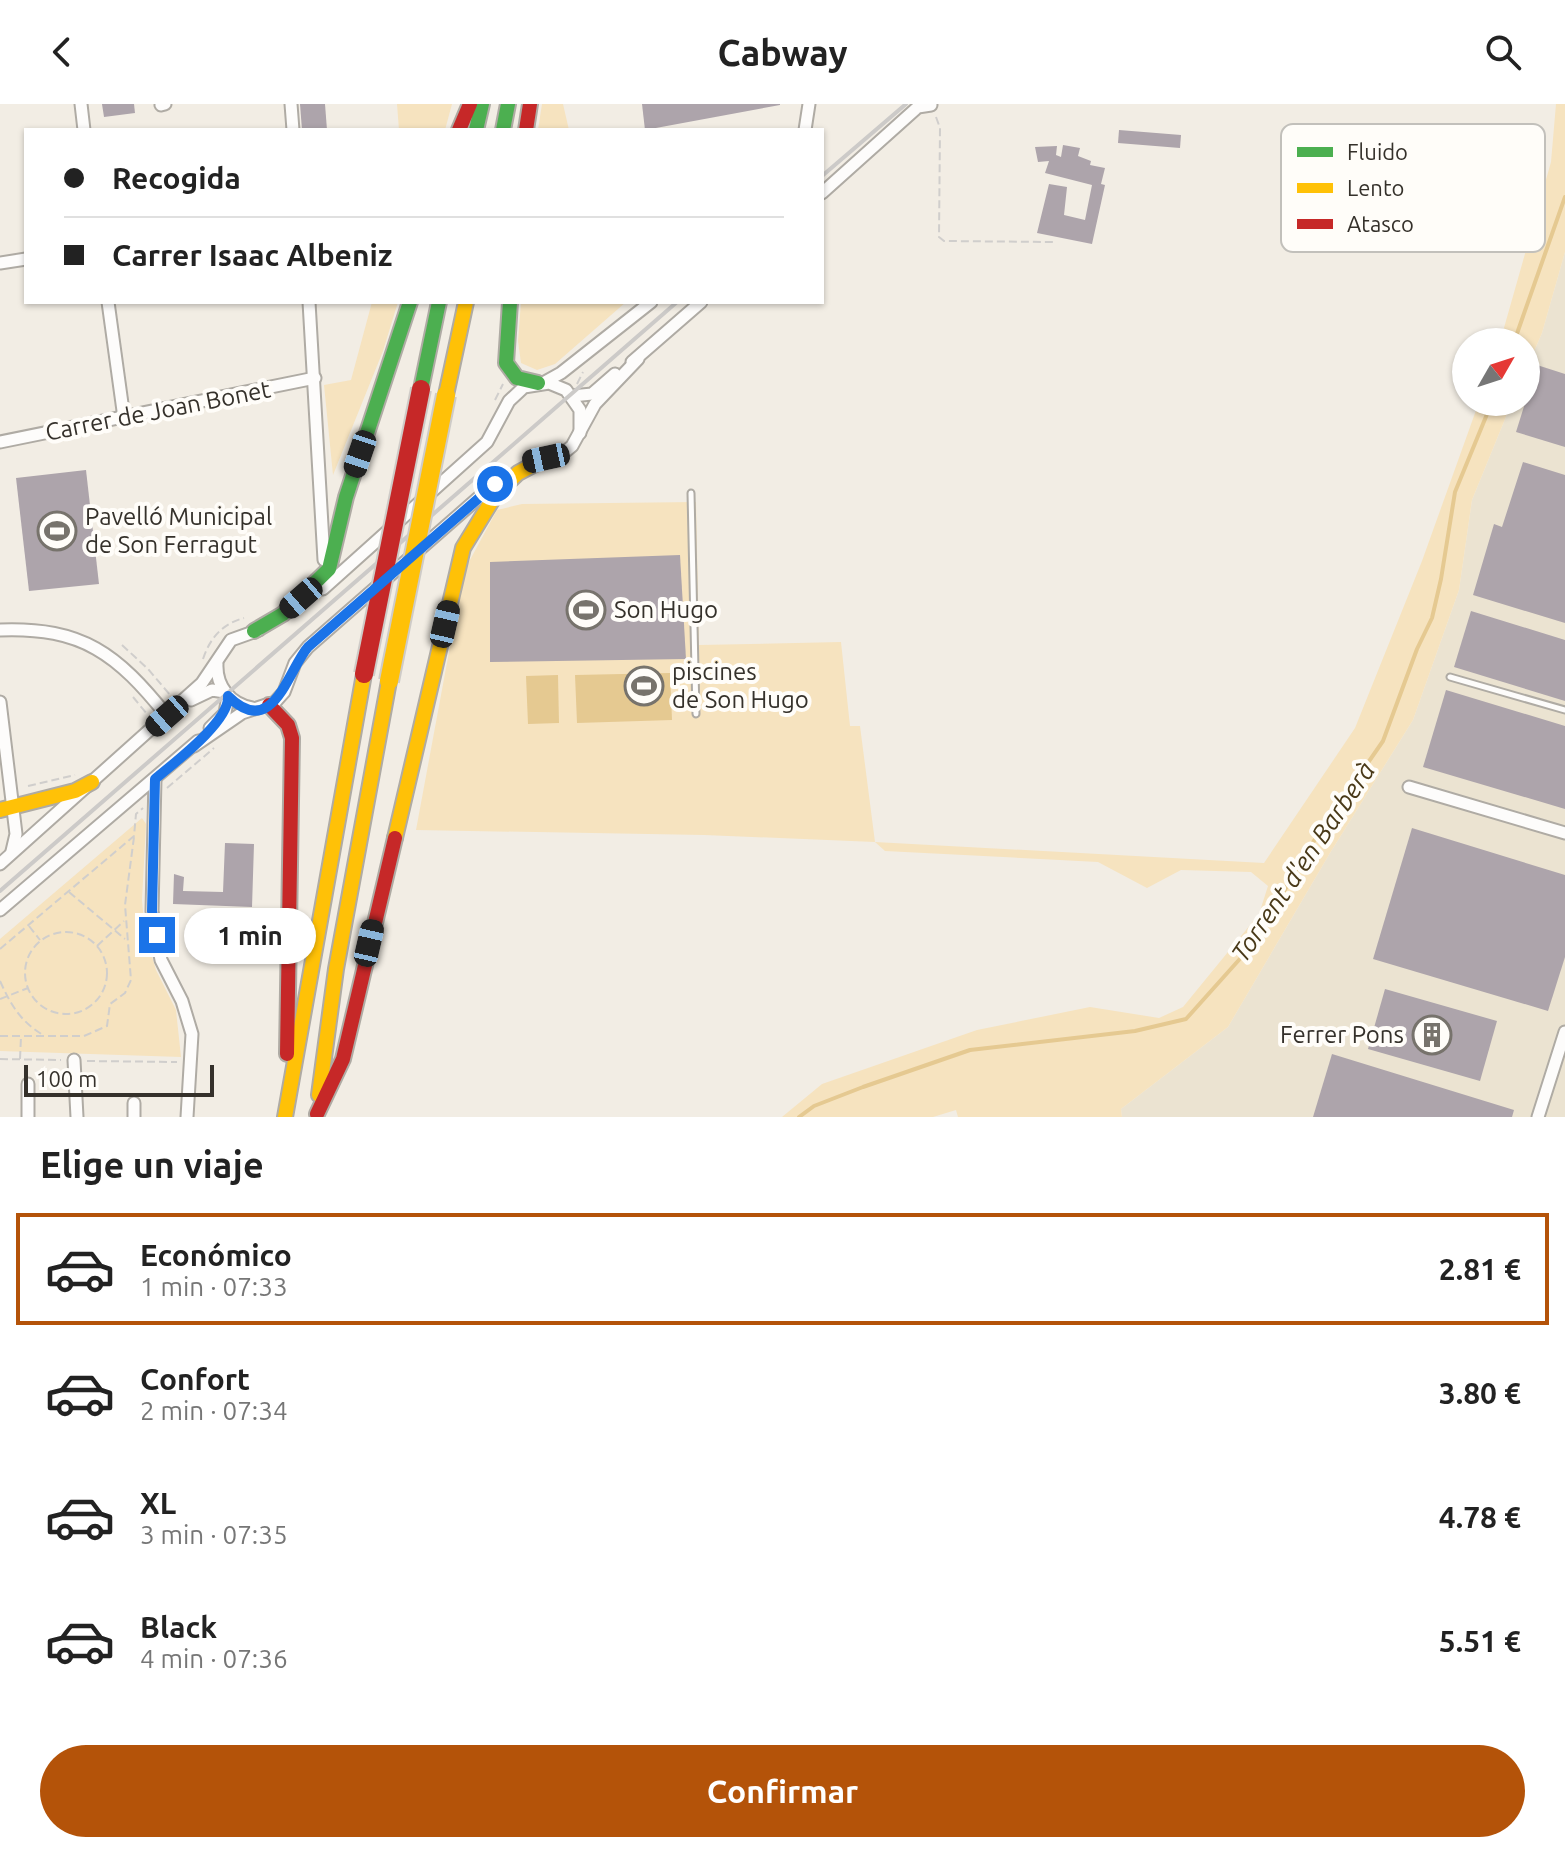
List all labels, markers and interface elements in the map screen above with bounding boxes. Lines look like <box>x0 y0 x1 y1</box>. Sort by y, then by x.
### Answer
icon: back <box>40 30 84 74</box>
icon: search <box>1481 30 1525 74</box>
text: Cabway <box>717 32 848 73</box>
legend <box>1281 124 1545 252</box>
text: Fluido <box>1347 139 1408 164</box>
text: Recogida <box>112 161 241 195</box>
text: Lento <box>1347 175 1404 200</box>
text: Atasco <box>1347 211 1414 236</box>
text: Carrer Isaac Albeniz <box>112 238 392 272</box>
north arrow <box>1452 328 1540 416</box>
map controls <box>1452 328 1540 416</box>
street label: Carrer de Joan Bonet <box>43 375 273 446</box>
car <box>341 427 379 481</box>
car <box>520 441 572 475</box>
route start <box>477 466 513 502</box>
place label: Pavelló Municipal de Son Ferragut <box>85 503 272 558</box>
sports icon: Pavelló Municipal de Son Ferragut <box>36 510 78 552</box>
car <box>275 573 327 623</box>
sports icon: Son Hugo <box>565 589 607 631</box>
place label: Son Hugo <box>614 596 718 623</box>
car <box>428 598 462 650</box>
place label: piscines de Son Hugo <box>672 658 809 713</box>
sports icon: piscines de Son Hugo <box>623 665 665 707</box>
car <box>141 691 193 741</box>
water label: Torrent d'en Barberà <box>1225 756 1380 967</box>
callout: 1 min <box>185 907 317 963</box>
route end <box>139 917 175 953</box>
car <box>352 917 386 969</box>
text: 1 min <box>217 921 283 950</box>
building icon: Ferrer Pons <box>1411 1014 1453 1056</box>
place label: Ferrer Pons <box>1280 1021 1404 1048</box>
scale bar <box>24 1061 214 1097</box>
text: 100 m <box>36 1066 97 1091</box>
text: Elige un viaje <box>40 1144 264 1185</box>
icon: car <box>44 1233 116 1305</box>
text: Económico <box>140 1238 292 1272</box>
text: 2.81 € <box>1439 1252 1521 1286</box>
text: 1 min · 07:33 <box>140 1272 288 1301</box>
icon: car <box>44 1357 116 1429</box>
text: Confort <box>140 1362 250 1396</box>
text: 3.80 € <box>1439 1376 1521 1410</box>
text: 2 min · 07:34 <box>140 1396 288 1425</box>
icon: car <box>44 1481 116 1553</box>
text: XL <box>140 1486 176 1520</box>
text: 4.78 € <box>1439 1500 1521 1534</box>
text: 3 min · 07:35 <box>140 1520 288 1549</box>
icon: car <box>44 1605 116 1677</box>
text: Black <box>140 1610 217 1644</box>
text: 5.51 € <box>1439 1624 1521 1658</box>
text: 4 min · 07:36 <box>140 1644 288 1673</box>
button: Confirmar <box>40 1745 1525 1837</box>

